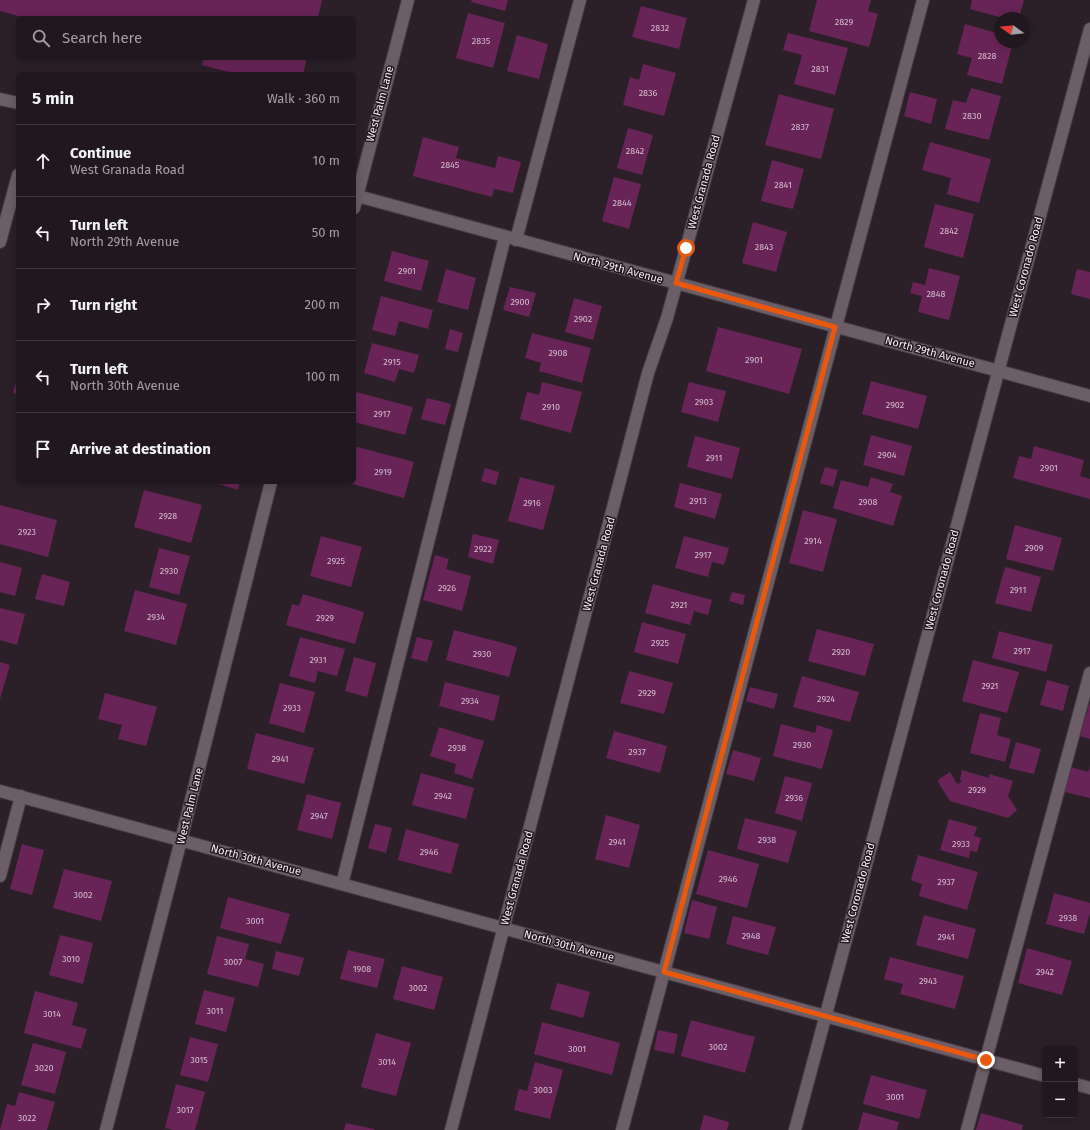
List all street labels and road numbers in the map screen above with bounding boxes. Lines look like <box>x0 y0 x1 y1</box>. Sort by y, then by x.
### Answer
street label: West Palm Lane <box>364 65 396 143</box>
street label: West Granada Road <box>685 133 723 231</box>
street label: West Coronado Road <box>1006 215 1046 319</box>
street label: North 29th Avenue <box>572 250 664 286</box>
street label: North 29th Avenue <box>884 334 976 370</box>
street label: West Granada Road <box>580 515 618 613</box>
street label: West Coronado Road <box>922 528 962 632</box>
street label: West Palm Lane <box>174 767 206 845</box>
street label: West Granada Road <box>498 829 536 927</box>
street label: West Coronado Road <box>838 841 878 945</box>
street label: North 30th Avenue <box>209 842 303 878</box>
street label: North 30th Avenue <box>522 928 616 964</box>

